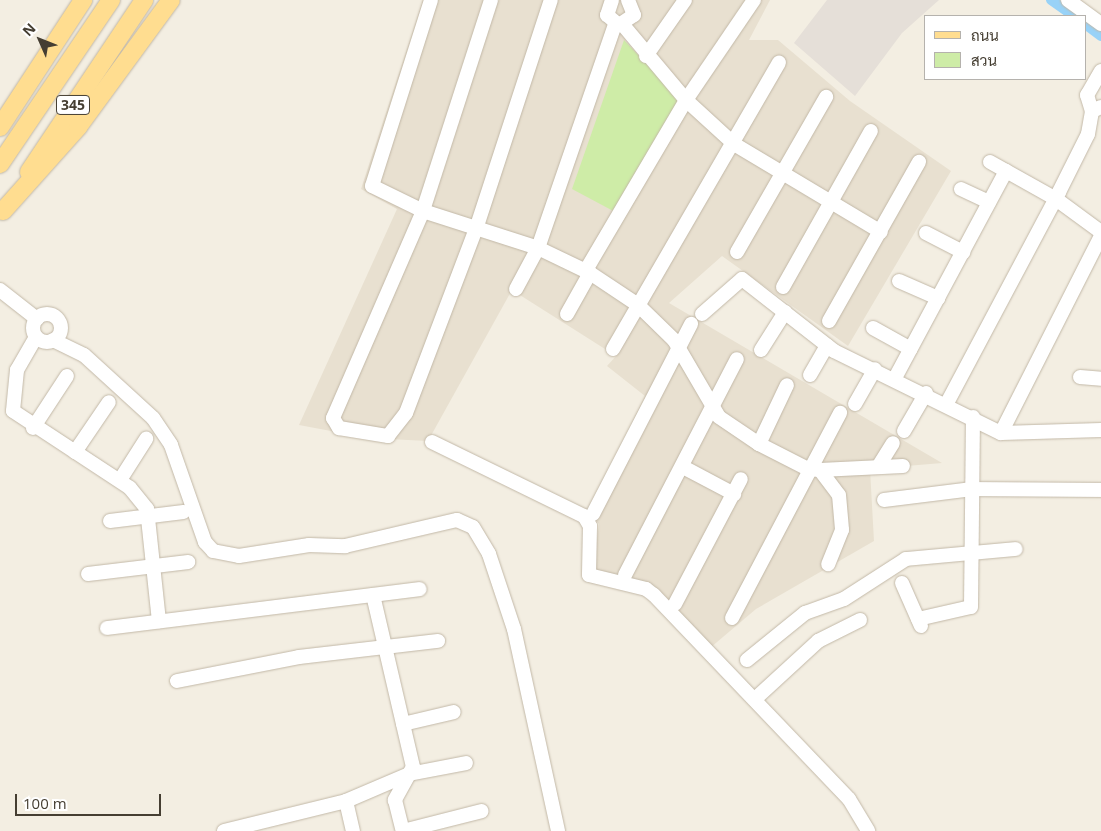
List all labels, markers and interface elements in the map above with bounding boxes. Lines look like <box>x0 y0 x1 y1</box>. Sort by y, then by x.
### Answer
north arrow <box>15 15 65 65</box>
legend <box>924 15 1086 80</box>
text: N <box>18 19 40 40</box>
text: ถนน <box>971 25 999 45</box>
text: สวน <box>971 50 997 70</box>
road number: 345 <box>56 94 90 116</box>
scale bar <box>18 784 164 816</box>
text: 100 m <box>23 793 67 813</box>

